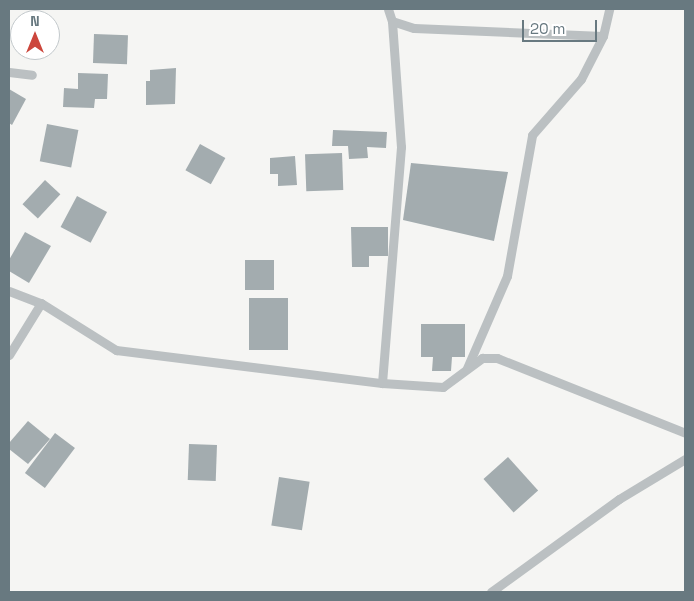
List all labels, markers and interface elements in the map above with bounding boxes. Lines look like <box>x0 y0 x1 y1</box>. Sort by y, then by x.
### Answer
north arrow <box>10 10 60 60</box>
scale bar <box>524 10 599 42</box>
text: N <box>30 12 40 30</box>
text: 20 m <box>530 19 565 38</box>

